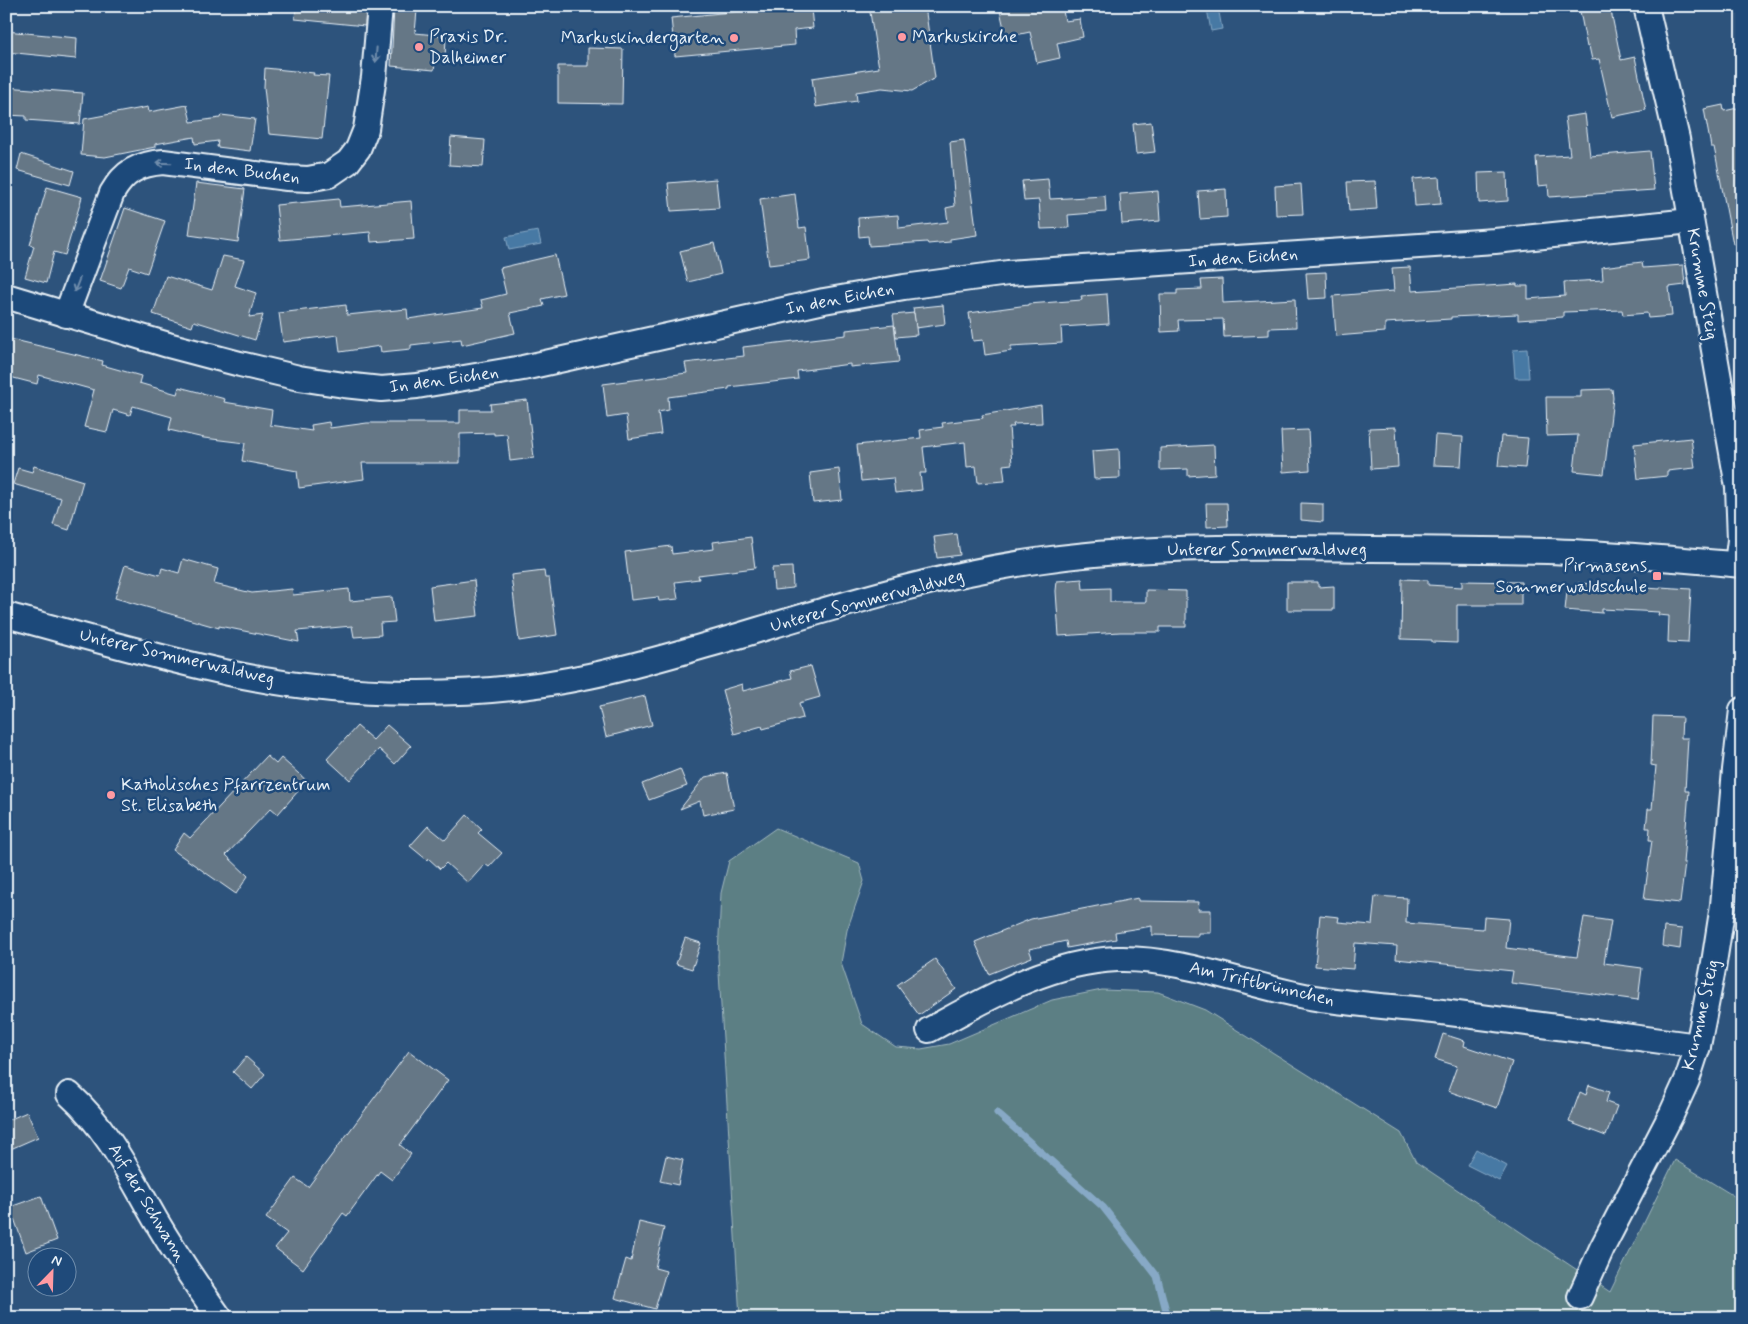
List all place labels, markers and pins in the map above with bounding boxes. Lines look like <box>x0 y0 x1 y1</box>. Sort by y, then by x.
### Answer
place label: Praxis Dr. Dalheimer <box>429 25 507 70</box>
place label: Markuskirche <box>912 25 1018 49</box>
place label: Markuskindergarten <box>561 26 724 51</box>
marker: Markuskirche <box>896 31 908 43</box>
marker: Markuskindergarten <box>728 32 740 44</box>
marker: Praxis Dr. Dalheimer <box>413 41 425 53</box>
place label: Pirmasens Sommerwaldschule <box>1496 554 1647 599</box>
marker: Pirmasens Sommerwaldschule <box>1651 570 1663 582</box>
place label: Katholisches Pfarrzentrum St. Elisabeth <box>121 773 331 818</box>
marker: Katholisches Pfarrzentrum St. Elisabeth <box>105 789 117 801</box>

